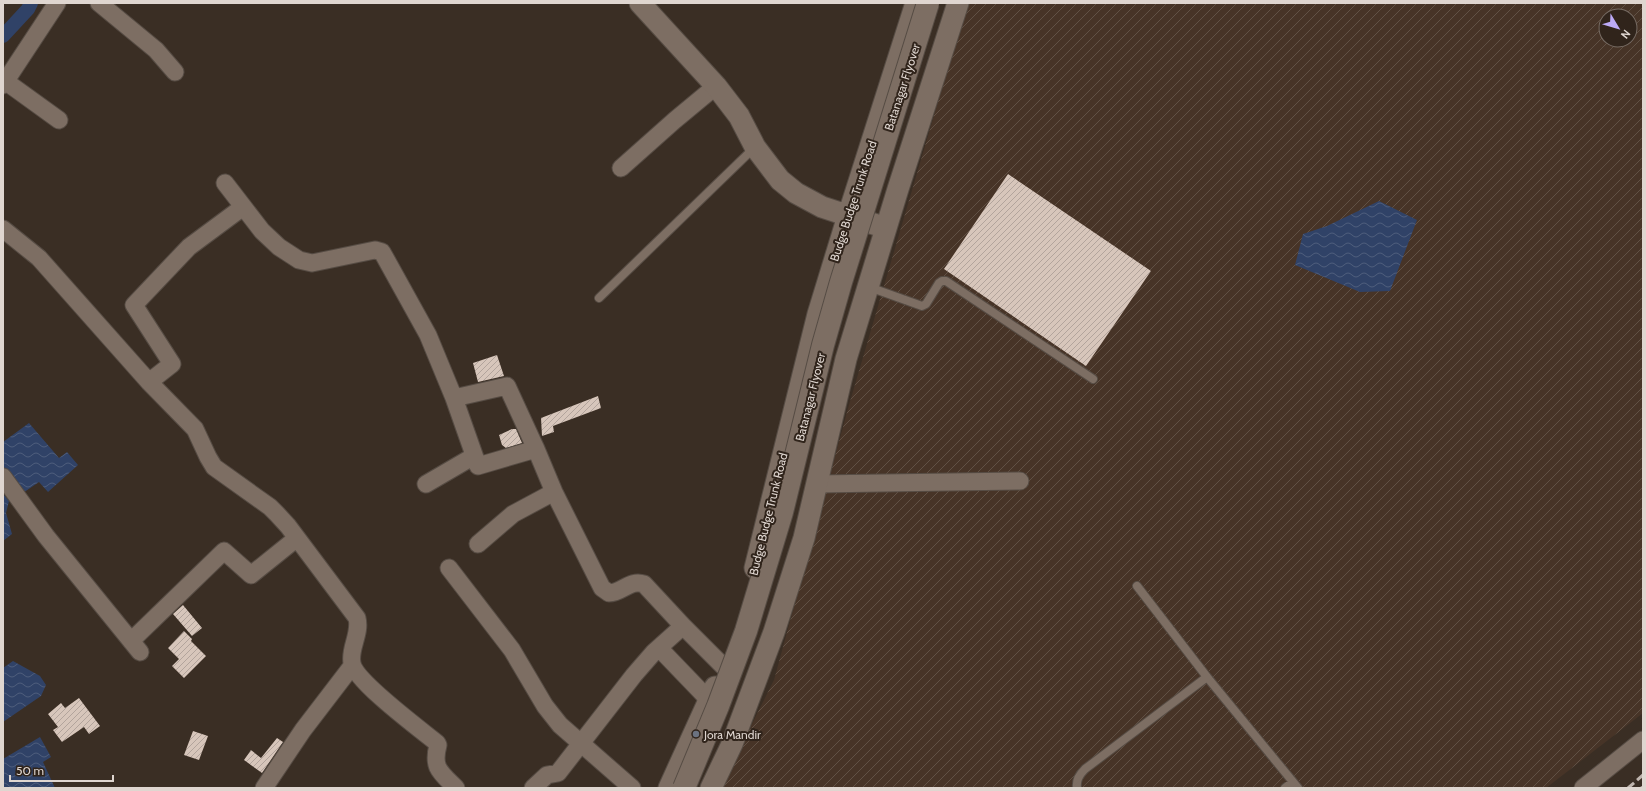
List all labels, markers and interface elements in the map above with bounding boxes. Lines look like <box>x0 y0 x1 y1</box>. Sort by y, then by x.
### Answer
north arrow <box>1598 8 1638 48</box>
text: N <box>1618 27 1634 42</box>
street label: Batanagar Flyover <box>881 41 923 132</box>
street label: Budge Budge Trunk Road <box>826 139 880 263</box>
street label: Batanagar Flyover <box>792 351 828 443</box>
street label: Budge Budge Trunk Road <box>745 451 791 577</box>
place label: Jora Mandir <box>703 727 761 742</box>
marker: Jora Mandir <box>691 729 701 739</box>
scale bar <box>10 757 113 783</box>
text: 50 m <box>16 763 44 778</box>

